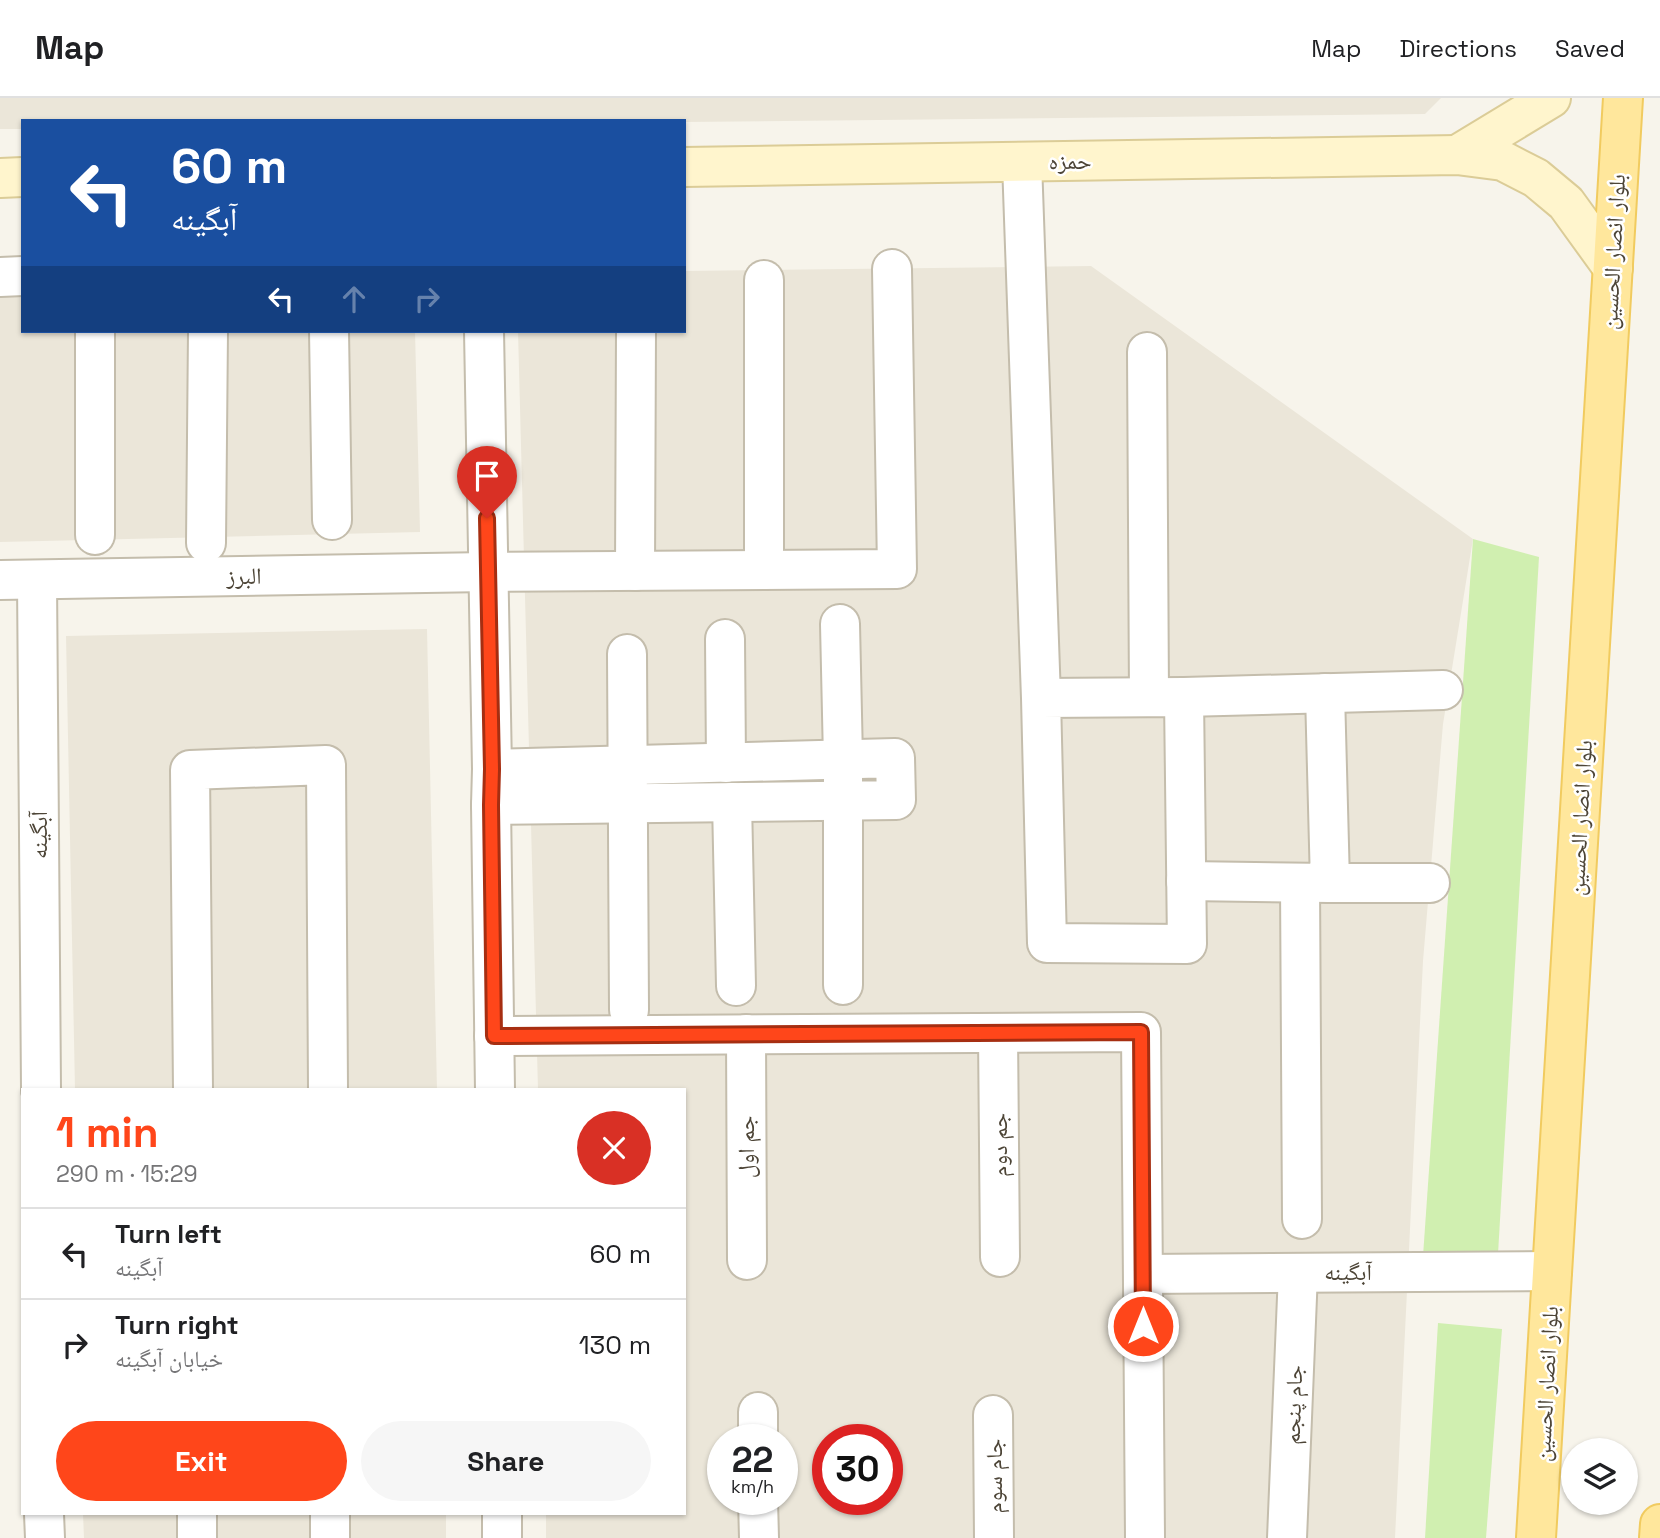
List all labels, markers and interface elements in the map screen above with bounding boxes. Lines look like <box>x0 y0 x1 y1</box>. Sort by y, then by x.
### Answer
text: Map <box>35 27 104 69</box>
text: Map <box>1311 33 1361 64</box>
text: Directions <box>1399 33 1517 64</box>
text: Saved <box>1555 33 1625 64</box>
text: 60 m <box>171 135 287 197</box>
street label: حمزه <box>1048 146 1092 176</box>
icon: left <box>56 147 147 238</box>
street label: بلوار انصار الحسین <box>1594 173 1632 331</box>
text: آبگینه <box>171 199 237 239</box>
icon: left <box>262 280 300 318</box>
icon: ahead <box>335 280 373 318</box>
icon: right <box>408 280 446 318</box>
pin <box>457 446 517 518</box>
icon: arrive <box>468 457 506 495</box>
street label: البرز <box>225 561 262 591</box>
street label: بلوار انصار الحسین <box>1561 739 1599 897</box>
street label: آبگینه <box>24 810 54 859</box>
text: 1 min <box>56 1106 159 1159</box>
button: close <box>577 1111 651 1185</box>
street label: جم دوم <box>984 1113 1015 1177</box>
street label: جم اول <box>731 1116 762 1178</box>
text: 290 m · 15:29 <box>56 1159 198 1189</box>
text: Turn left <box>115 1217 222 1251</box>
icon: left <box>56 1235 94 1273</box>
text: 60 m <box>589 1237 651 1271</box>
text: آبگینه <box>115 1253 163 1283</box>
street label: آبگینه <box>1324 1257 1373 1287</box>
position arrow <box>1106 1289 1180 1363</box>
street label: بلوار انصار الحسین <box>1527 1305 1565 1463</box>
text: Turn right <box>115 1308 239 1342</box>
icon: right <box>56 1326 94 1364</box>
text: 130 m <box>579 1328 651 1362</box>
text: خیابان آبگینه <box>115 1344 223 1374</box>
street label: جام پنجم <box>1277 1365 1310 1445</box>
button: Exit <box>56 1421 347 1501</box>
button: Share <box>361 1421 651 1501</box>
speed limit sign: 30 <box>812 1424 903 1515</box>
text: 22 <box>732 1438 773 1482</box>
map controls <box>1561 1438 1638 1515</box>
button: layers <box>1561 1438 1638 1515</box>
street label: جام سوم <box>979 1439 1010 1513</box>
text: km/h <box>731 1475 774 1498</box>

